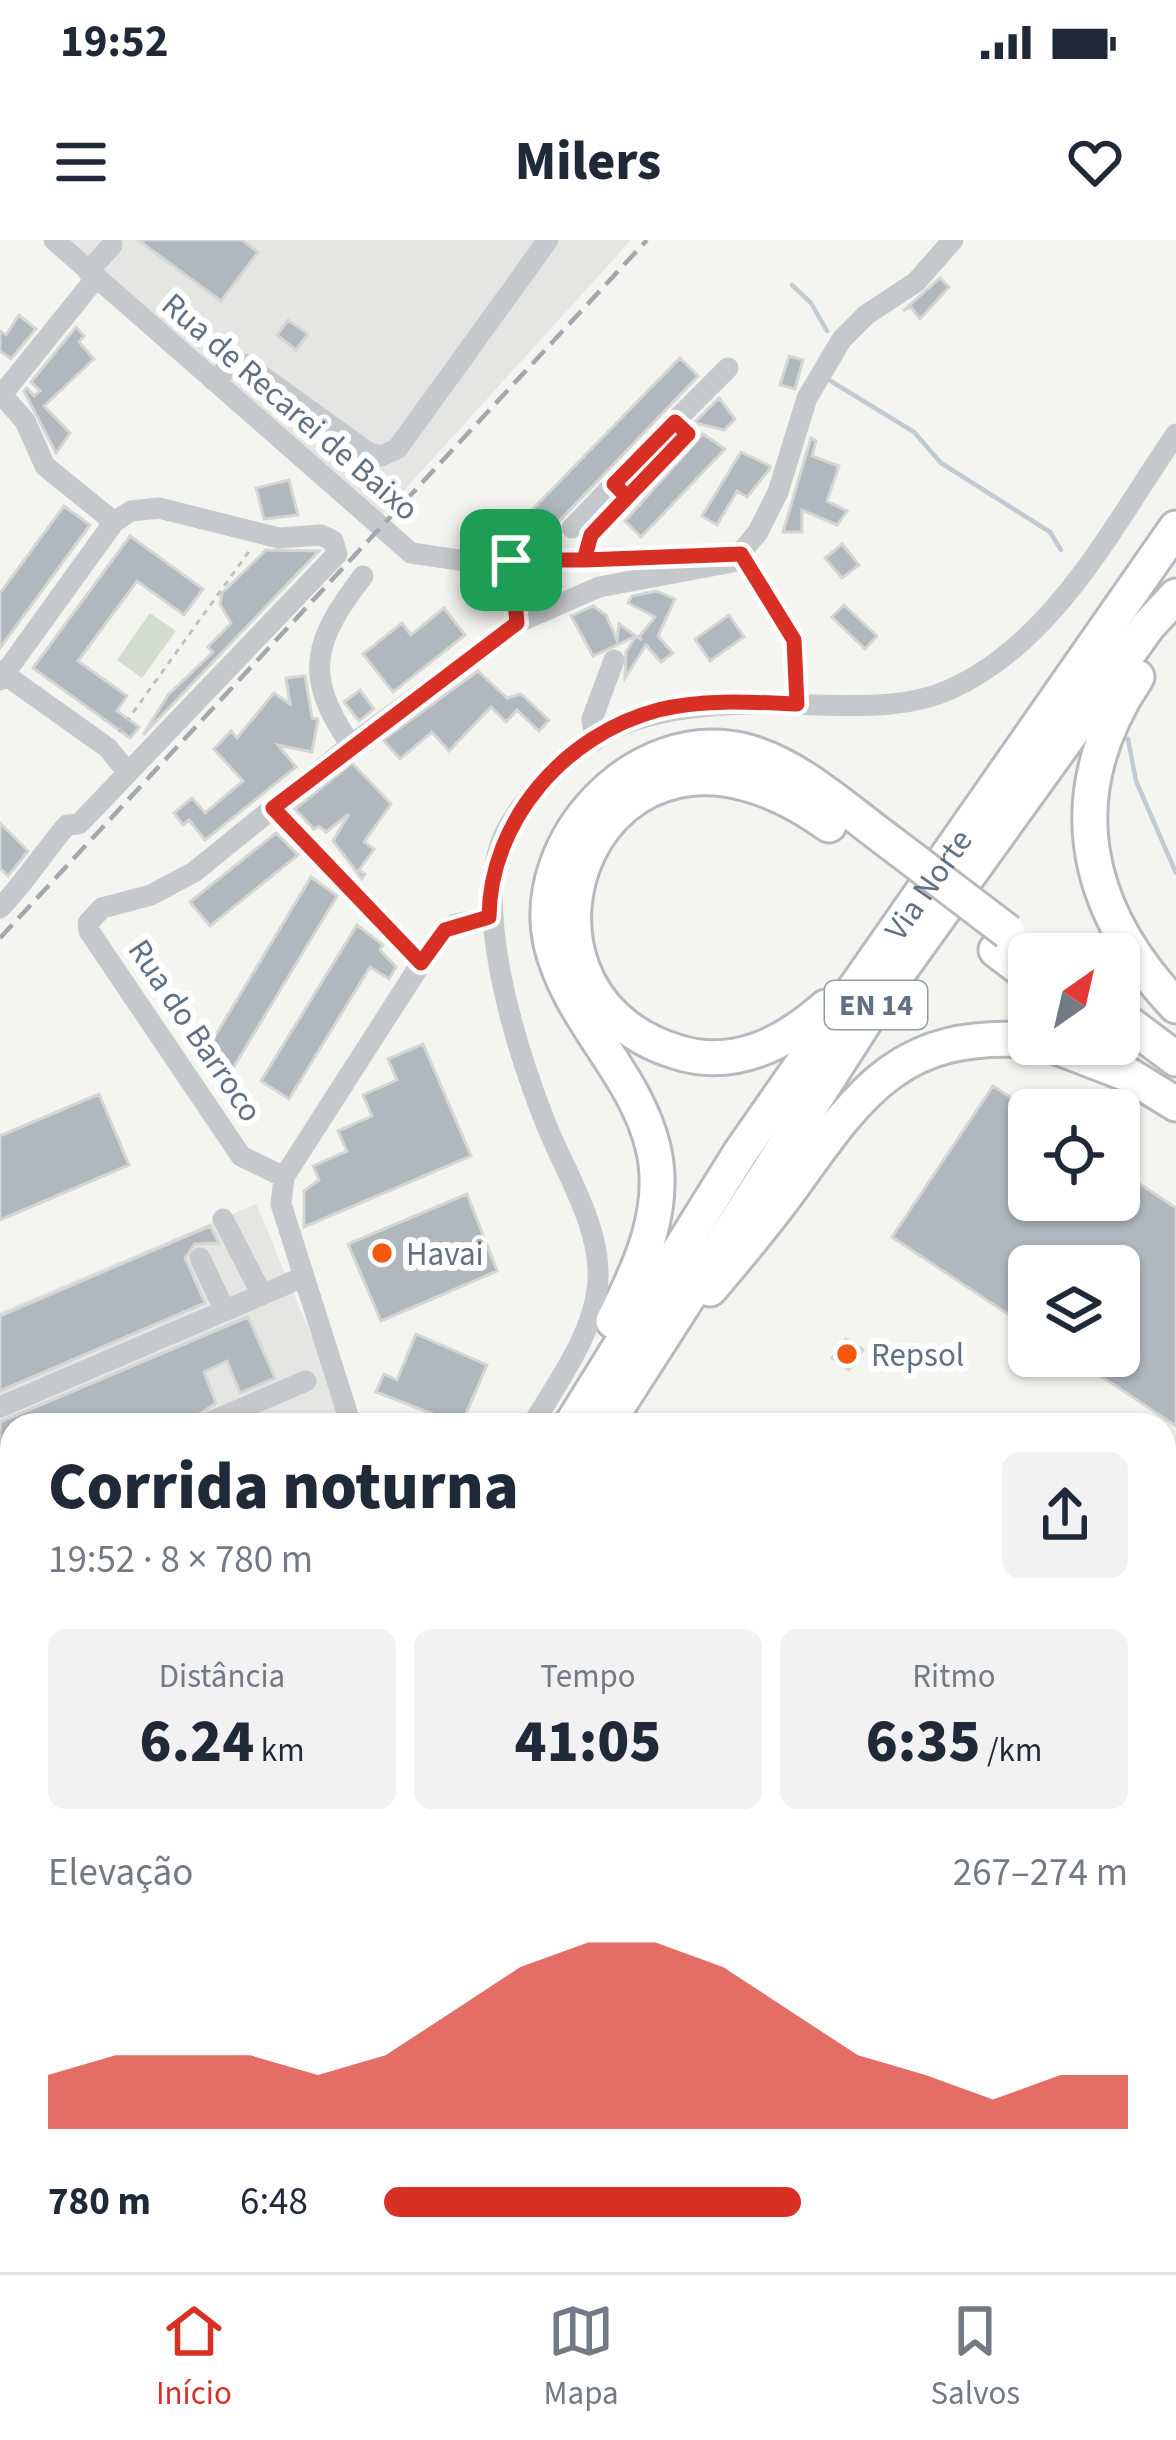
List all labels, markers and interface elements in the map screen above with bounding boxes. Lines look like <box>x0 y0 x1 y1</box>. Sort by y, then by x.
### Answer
text: 19:52 <box>60 10 169 74</box>
text: Milers <box>515 124 661 201</box>
icon: menu <box>48 129 114 195</box>
icon: heart <box>1062 129 1128 195</box>
street label: Rua de Recarei de Baixo <box>151 282 429 532</box>
pin <box>460 509 562 611</box>
icon: arrive <box>478 527 544 593</box>
street label: Via Norte <box>873 820 984 950</box>
street label: Rua do Barroco <box>116 930 273 1132</box>
north arrow <box>1008 933 1140 1065</box>
map controls <box>1008 933 1140 1377</box>
road number: EN 14 <box>825 981 927 1029</box>
button: locate <box>1008 1089 1140 1221</box>
place label: Havai <box>406 1231 484 1278</box>
marker: Havai <box>369 1240 395 1266</box>
button: layers <box>1008 1245 1140 1377</box>
place label: Repsol <box>871 1332 964 1379</box>
marker: Repsol <box>834 1341 860 1367</box>
text: Corrida noturna <box>48 1440 519 1534</box>
button: share <box>1002 1452 1128 1578</box>
text: 19:52 · 8 × 780 m <box>48 1532 313 1588</box>
text: Distância <box>159 1653 285 1700</box>
text: Tempo <box>540 1653 636 1700</box>
text: Ritmo <box>912 1653 996 1700</box>
text: 6.24 <box>139 1700 254 1785</box>
text: 41:05 <box>515 1700 661 1785</box>
text: 6:35 <box>866 1700 980 1785</box>
text: km <box>254 1727 305 1774</box>
text: /km <box>980 1727 1042 1774</box>
text: Elevação <box>48 1845 193 1901</box>
text: 267–274 m <box>953 1845 1128 1901</box>
text: 780 m <box>48 2174 151 2230</box>
text: 6:48 <box>240 2174 308 2230</box>
tab: Início <box>156 2298 232 2417</box>
tab: Mapa <box>544 2298 619 2417</box>
tab: Salvos <box>930 2298 1020 2417</box>

